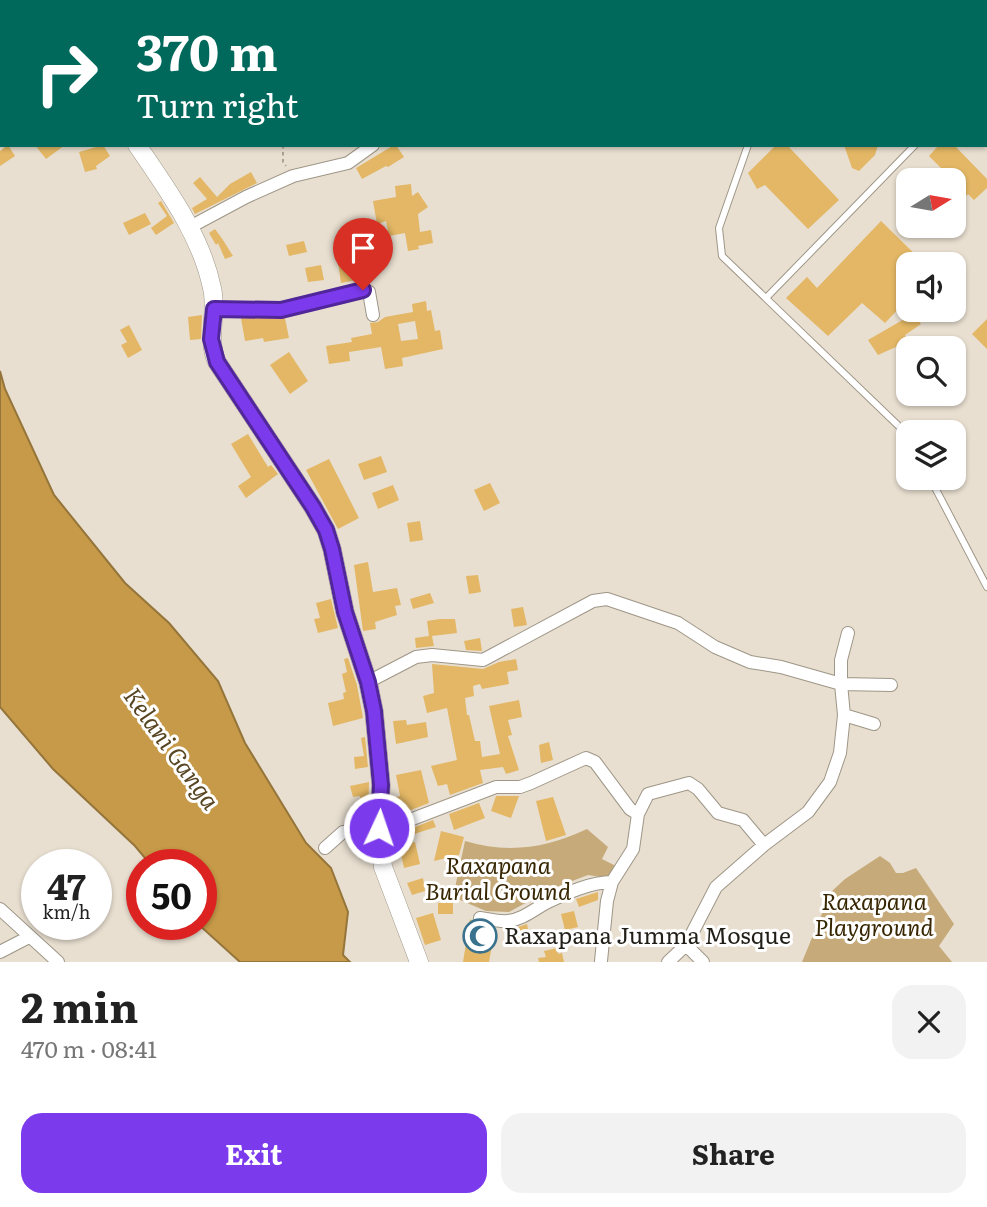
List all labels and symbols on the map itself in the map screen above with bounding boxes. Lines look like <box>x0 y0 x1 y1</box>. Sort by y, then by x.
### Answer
north arrow <box>896 168 966 238</box>
pin <box>333 218 393 290</box>
water label: Kelani Ganga <box>117 679 229 816</box>
position arrow <box>342 791 416 865</box>
park label: Raxapana Burial Ground <box>425 847 572 907</box>
speed limit sign: 50 <box>126 849 217 940</box>
park label: Raxapana Playground <box>814 883 935 943</box>
mosque icon: Raxapana Jumma Mosque <box>461 917 499 955</box>
place label: Raxapana Jumma Mosque <box>504 917 791 951</box>

